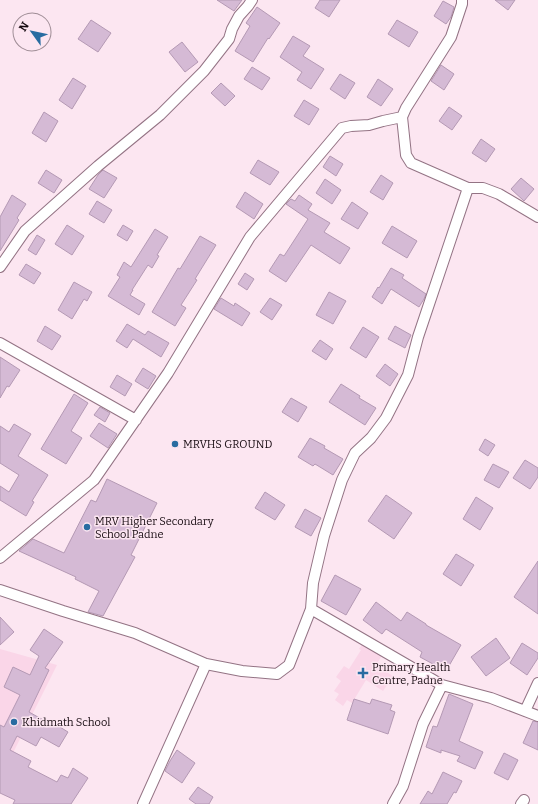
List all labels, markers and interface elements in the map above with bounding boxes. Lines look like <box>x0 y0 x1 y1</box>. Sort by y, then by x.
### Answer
north arrow <box>12 12 52 52</box>
text: N <box>16 19 32 34</box>
place label: MRVHS GROUND <box>183 438 272 451</box>
marker: MRVHS GROUND <box>170 439 180 449</box>
place label: MRV Higher Secondary School Padne <box>95 515 214 541</box>
marker: MRV Higher Secondary School Padne <box>82 522 92 532</box>
place label: Primary Health Centre, Padne <box>372 661 451 687</box>
marker: Primary Health Centre, Padne <box>357 667 369 679</box>
place label: Khidmath School <box>22 716 110 729</box>
marker: Khidmath School <box>9 717 19 727</box>

